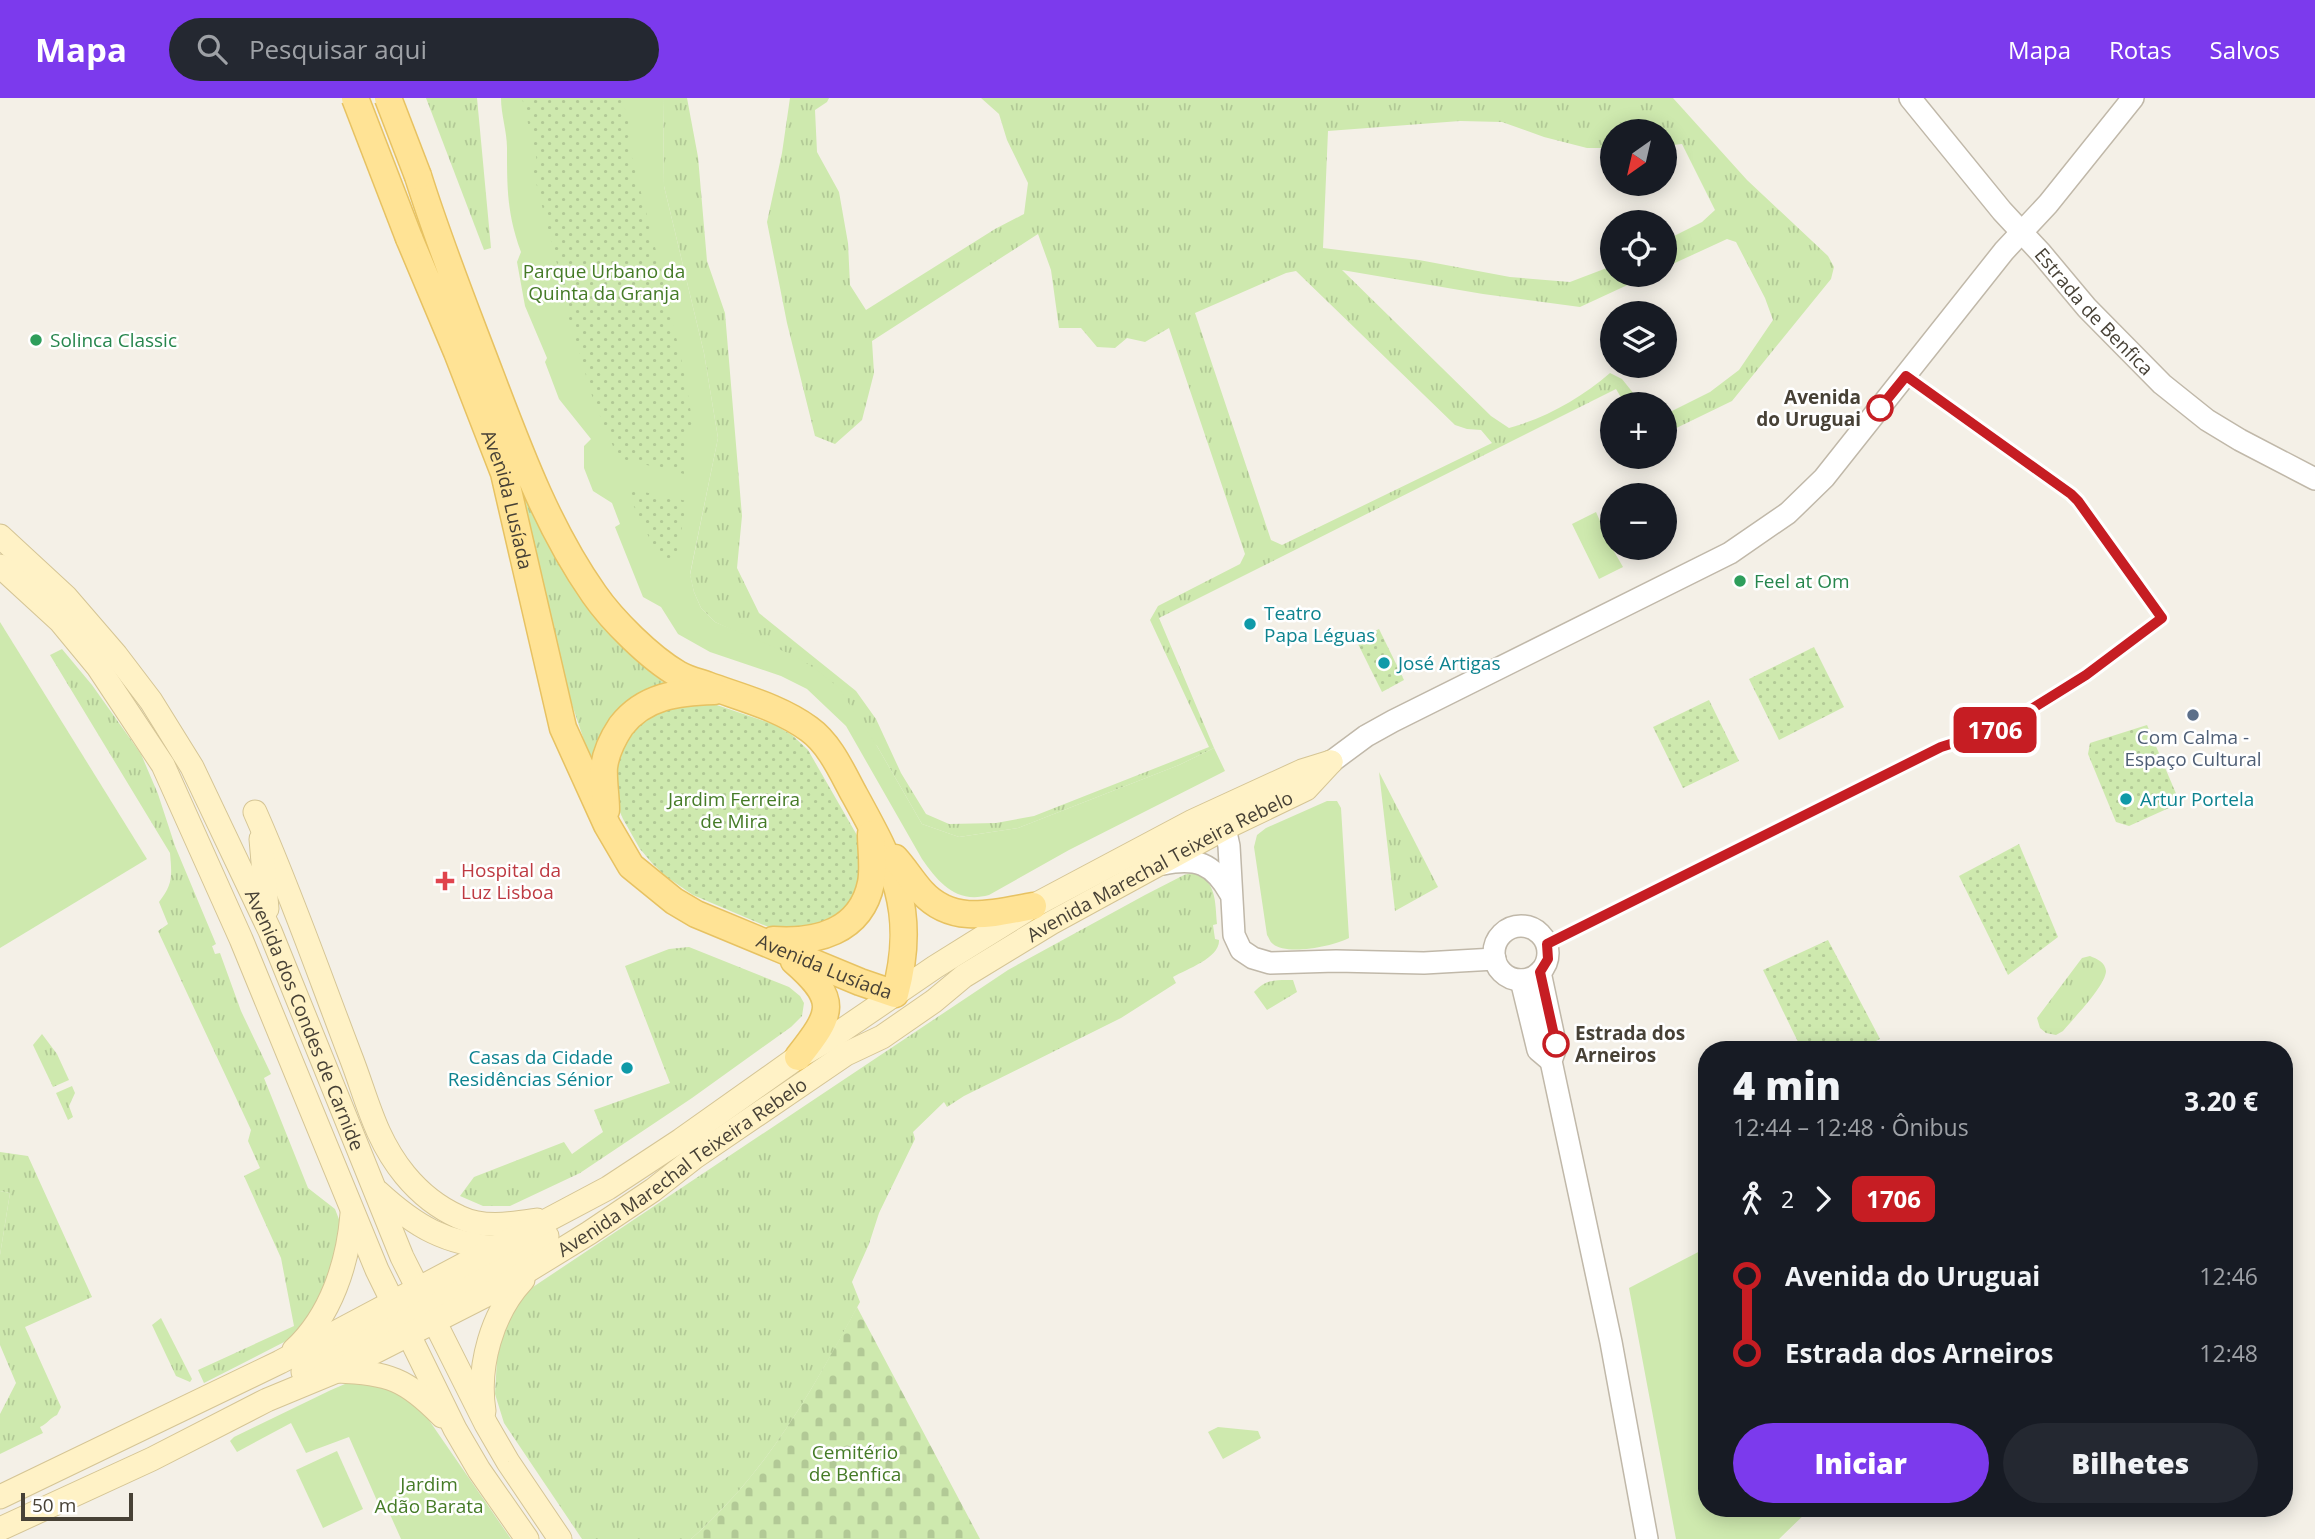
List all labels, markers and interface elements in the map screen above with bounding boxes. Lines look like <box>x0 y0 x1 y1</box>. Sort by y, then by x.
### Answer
search box <box>169 18 659 81</box>
text: Mapa <box>35 27 127 72</box>
icon: search <box>193 30 231 68</box>
text: Pesquisar aqui <box>249 31 427 67</box>
text: Mapa <box>2008 33 2071 66</box>
text: Rotas <box>2109 33 2172 66</box>
text: Salvos <box>2210 33 2280 66</box>
north arrow <box>1600 119 1676 196</box>
map controls <box>1600 119 1677 560</box>
button: locate <box>1600 210 1677 287</box>
street label: Estrada de Benfica <box>2029 242 2159 381</box>
park label: Parque Urbano da Quinta da Granja <box>523 258 685 306</box>
button: layers <box>1600 301 1677 378</box>
place label: Solinca Classic <box>50 327 177 353</box>
marker: Solinca Classic <box>28 332 44 348</box>
place label: Avenida do Uruguai <box>1756 384 1861 432</box>
button: + <box>1600 392 1677 469</box>
marker: Avenida do Uruguai <box>1867 395 1893 421</box>
street label: Avenida Lusíada <box>475 426 539 572</box>
button: − <box>1600 483 1677 560</box>
place label: Feel at Om <box>1754 568 1850 594</box>
marker: Feel at Om <box>1732 573 1748 589</box>
place label: Teatro Papa Léguas <box>1264 600 1375 648</box>
marker: Teatro Papa Léguas <box>1242 616 1258 632</box>
place label: José Artigas <box>1396 650 1500 676</box>
marker: José Artigas <box>1376 655 1392 671</box>
line badge: 1706 <box>1946 707 2044 753</box>
marker: Com Calma - Espaço Cultural <box>2185 707 2201 723</box>
text: 1706 <box>1968 713 2022 746</box>
place label: Com Calma - Espaço Cultural <box>2124 724 2262 772</box>
street label: Avenida Marechal Teixeira Rebelo <box>1022 784 1297 948</box>
park label: Jardim Ferreira de Mira <box>666 786 800 834</box>
place label: Artur Portela <box>2140 786 2254 812</box>
marker: Artur Portela <box>2118 791 2134 807</box>
place label: Hospital da Luz Lisboa <box>461 857 561 905</box>
marker: Hospital da Luz Lisboa <box>435 871 455 891</box>
street label: Avenida dos Condes de Carnide <box>239 885 371 1154</box>
street label: Avenida Lusíada <box>753 928 896 1005</box>
place label: Estrada dos Arneiros <box>1575 1020 1685 1068</box>
marker: Estrada dos Arneiros <box>1543 1031 1569 1057</box>
place label: Casas da Cidade Residências Sénior <box>448 1044 613 1092</box>
text: 4 min <box>1733 1059 1841 1111</box>
marker: Casas da Cidade Residências Sénior <box>619 1060 635 1076</box>
street label: Avenida Marechal Teixeira Rebelo <box>552 1071 812 1262</box>
text: 3.20 € <box>2184 1083 2258 1119</box>
text: 12:44 – 12:48 · Ônibus <box>1733 1111 1969 1143</box>
icon: walk <box>1733 1180 1771 1218</box>
icon: forward <box>1804 1180 1842 1218</box>
text: 1706 <box>1866 1182 1921 1215</box>
text: 2 <box>1781 1183 1794 1215</box>
text: Avenida do Uruguai <box>1785 1258 2040 1294</box>
text: 12:46 <box>2199 1260 2258 1292</box>
text: Estrada dos Arneiros <box>1785 1335 2053 1371</box>
text: 12:48 <box>2199 1337 2258 1369</box>
button: Iniciar <box>1733 1423 1989 1503</box>
button: Bilhetes <box>2003 1423 2258 1503</box>
park label: Cemitério de Benfica <box>809 1439 901 1487</box>
park label: Jardim Adão Barata <box>374 1471 484 1519</box>
scale bar <box>21 1490 133 1522</box>
text: 50 m <box>32 1492 76 1518</box>

